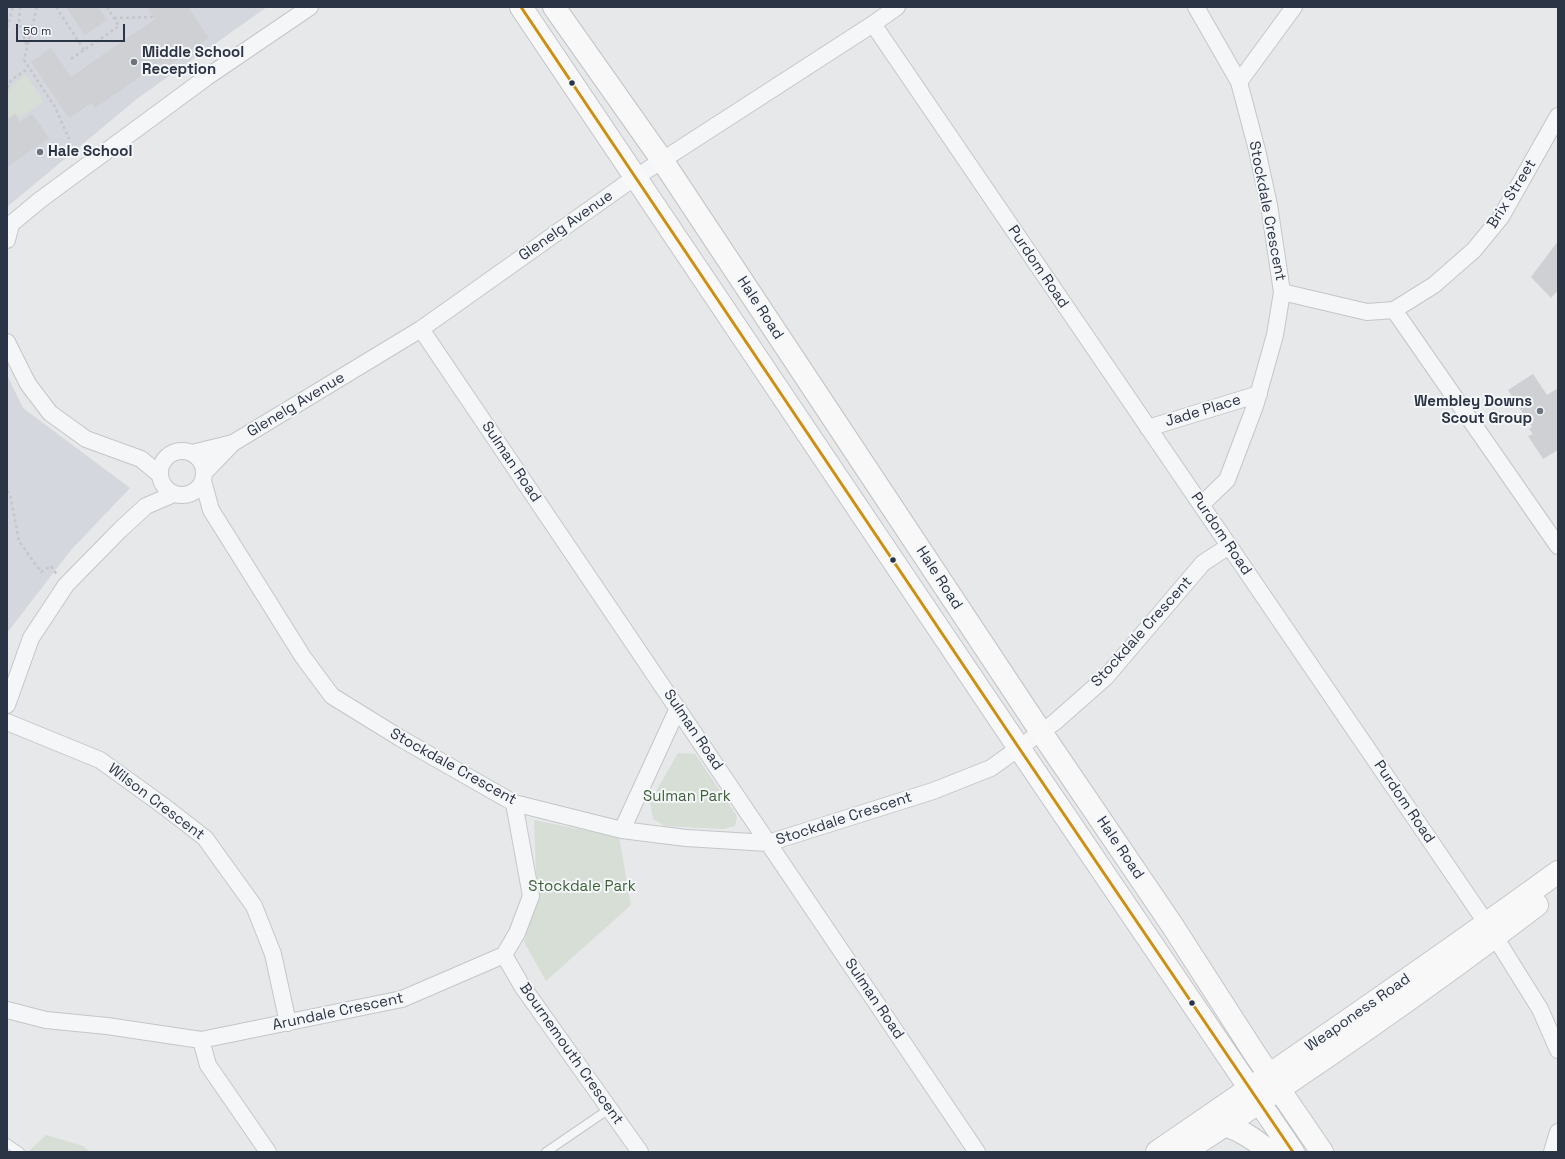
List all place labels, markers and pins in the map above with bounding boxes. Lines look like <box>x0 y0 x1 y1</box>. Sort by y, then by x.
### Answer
place label: Middle School Reception <box>142 44 244 79</box>
marker: Middle School Reception <box>129 57 139 67</box>
unlabelled marker <box>567 78 577 88</box>
place label: Hale School <box>48 143 132 161</box>
marker: Hale School <box>35 147 45 157</box>
place label: Wembley Downs Scout Group <box>1414 393 1532 428</box>
marker: Wembley Downs Scout Group <box>1535 406 1545 416</box>
unlabelled marker <box>888 555 898 565</box>
unlabelled marker <box>1187 998 1197 1008</box>

